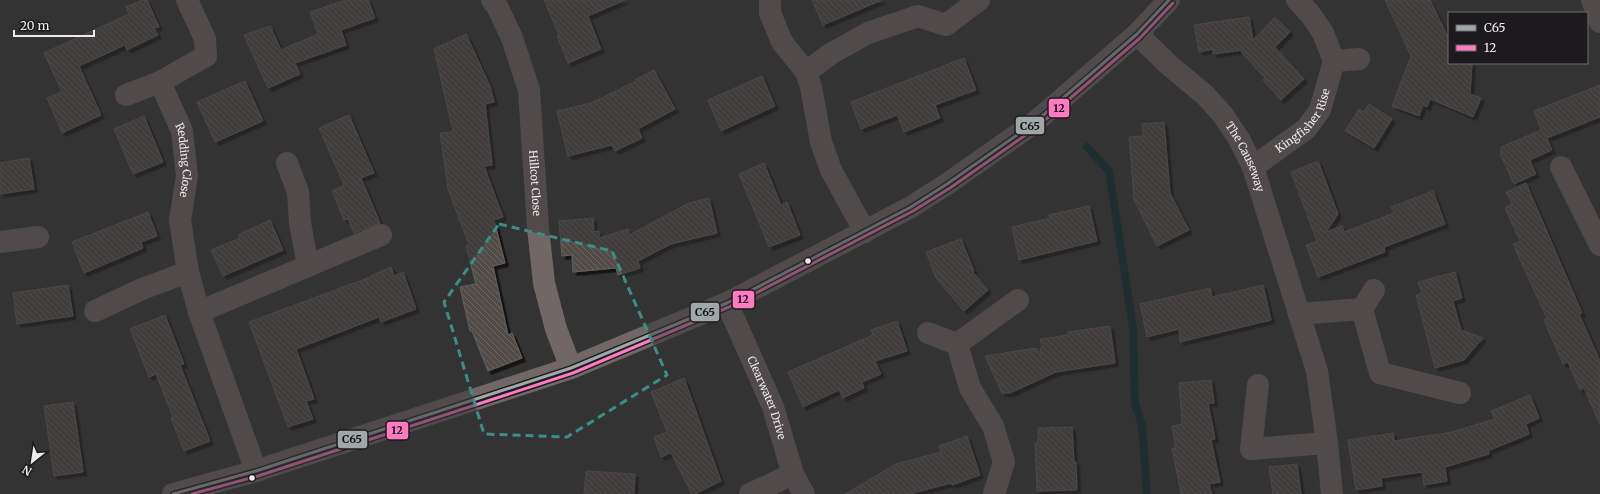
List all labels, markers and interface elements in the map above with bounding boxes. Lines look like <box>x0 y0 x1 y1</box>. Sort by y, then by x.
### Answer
scale bar <box>14 12 94 38</box>
legend <box>1448 12 1588 64</box>
text: 20 m <box>20 18 49 33</box>
text: C65 <box>1484 20 1505 35</box>
text: 12 <box>1484 40 1496 55</box>
street label: Kingfisher Rise <box>1273 87 1333 156</box>
line badge: 12 <box>1048 98 1070 118</box>
text: 12 <box>1053 101 1065 115</box>
line badge: C65 <box>1015 116 1045 135</box>
text: C65 <box>1020 119 1040 133</box>
street label: The Causeway <box>1223 119 1267 194</box>
street label: Redding Close <box>172 121 194 199</box>
street label: Hillcot Close <box>526 150 544 217</box>
unlabelled marker <box>803 256 813 266</box>
line badge: 12 <box>732 290 755 309</box>
text: 12 <box>737 292 749 306</box>
line badge: C65 <box>690 302 720 322</box>
text: C65 <box>695 305 715 319</box>
street label: Clearwater Drive <box>744 354 789 441</box>
line badge: 12 <box>386 421 409 440</box>
text: 12 <box>391 423 403 437</box>
line badge: C65 <box>337 430 368 449</box>
text: C65 <box>342 432 362 446</box>
north arrow <box>12 442 52 482</box>
text: N <box>19 462 34 479</box>
unlabelled marker <box>247 473 257 483</box>

